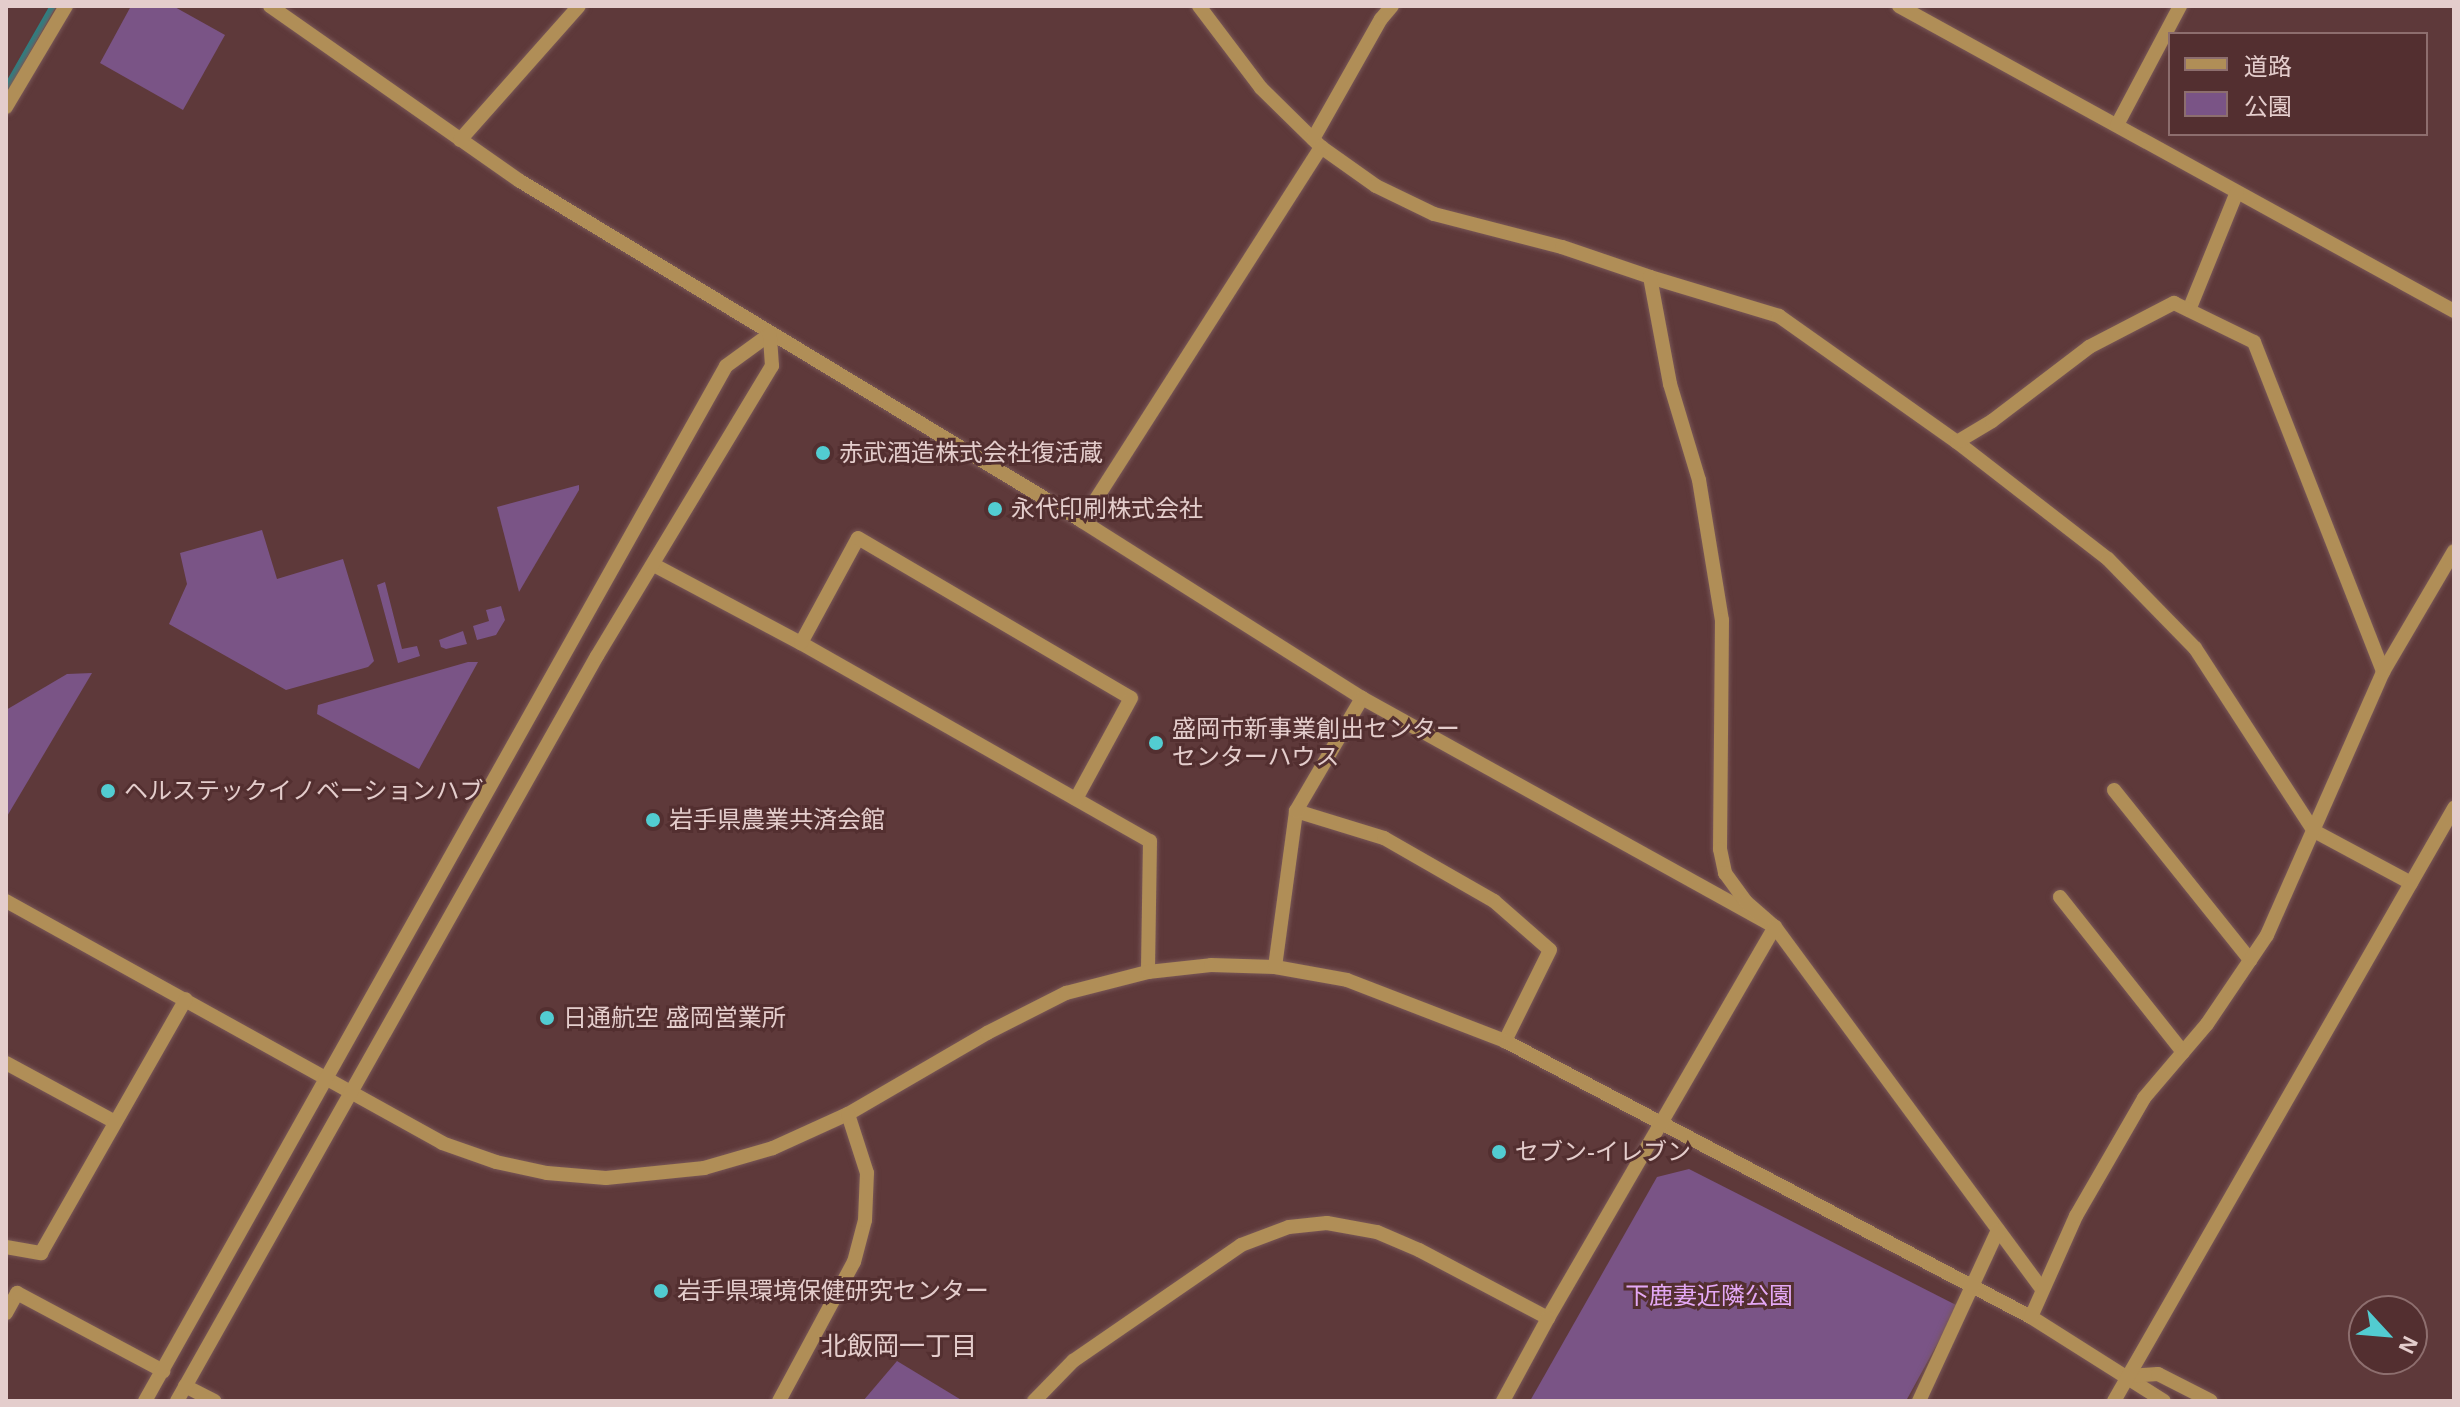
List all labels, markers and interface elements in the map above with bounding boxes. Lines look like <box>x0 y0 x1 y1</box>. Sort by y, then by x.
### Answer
legend <box>2168 32 2428 136</box>
text: 道路 <box>2244 53 2292 80</box>
text: 公園 <box>2244 93 2292 120</box>
place label: 赤武酒造株式会社復活蔵 <box>839 439 1103 467</box>
marker: 赤武酒造株式会社復活蔵 <box>814 444 832 462</box>
place label: 永代印刷株式会社 <box>1011 495 1203 523</box>
marker: 永代印刷株式会社 <box>986 500 1004 518</box>
place label: 盛岡市新事業創出センター センターハウス <box>1172 715 1460 771</box>
marker: 盛岡市新事業創出センター センターハウス <box>1147 734 1165 752</box>
place label: ヘルステックイノベーションハブ <box>124 777 484 805</box>
marker: ヘルステックイノベーションハブ <box>99 782 117 800</box>
place label: 岩手県農業共済会館 <box>669 806 885 834</box>
marker: 岩手県農業共済会館 <box>644 811 662 829</box>
place label: 日通航空 盛岡営業所 <box>563 1004 786 1032</box>
marker: 日通航空 盛岡営業所 <box>538 1009 556 1027</box>
place label: セブン-イレブン <box>1515 1138 1691 1166</box>
marker: セブン-イレブン <box>1490 1143 1508 1161</box>
place label: 岩手県環境保健研究センター <box>677 1277 989 1305</box>
marker: 岩手県環境保健研究センター <box>652 1282 670 1300</box>
park label: 下鹿妻近隣公園 <box>1625 1282 1793 1310</box>
north arrow <box>2348 1295 2428 1375</box>
district label: 北飯岡一丁目 <box>821 1331 977 1363</box>
text: N <box>2394 1332 2423 1357</box>

